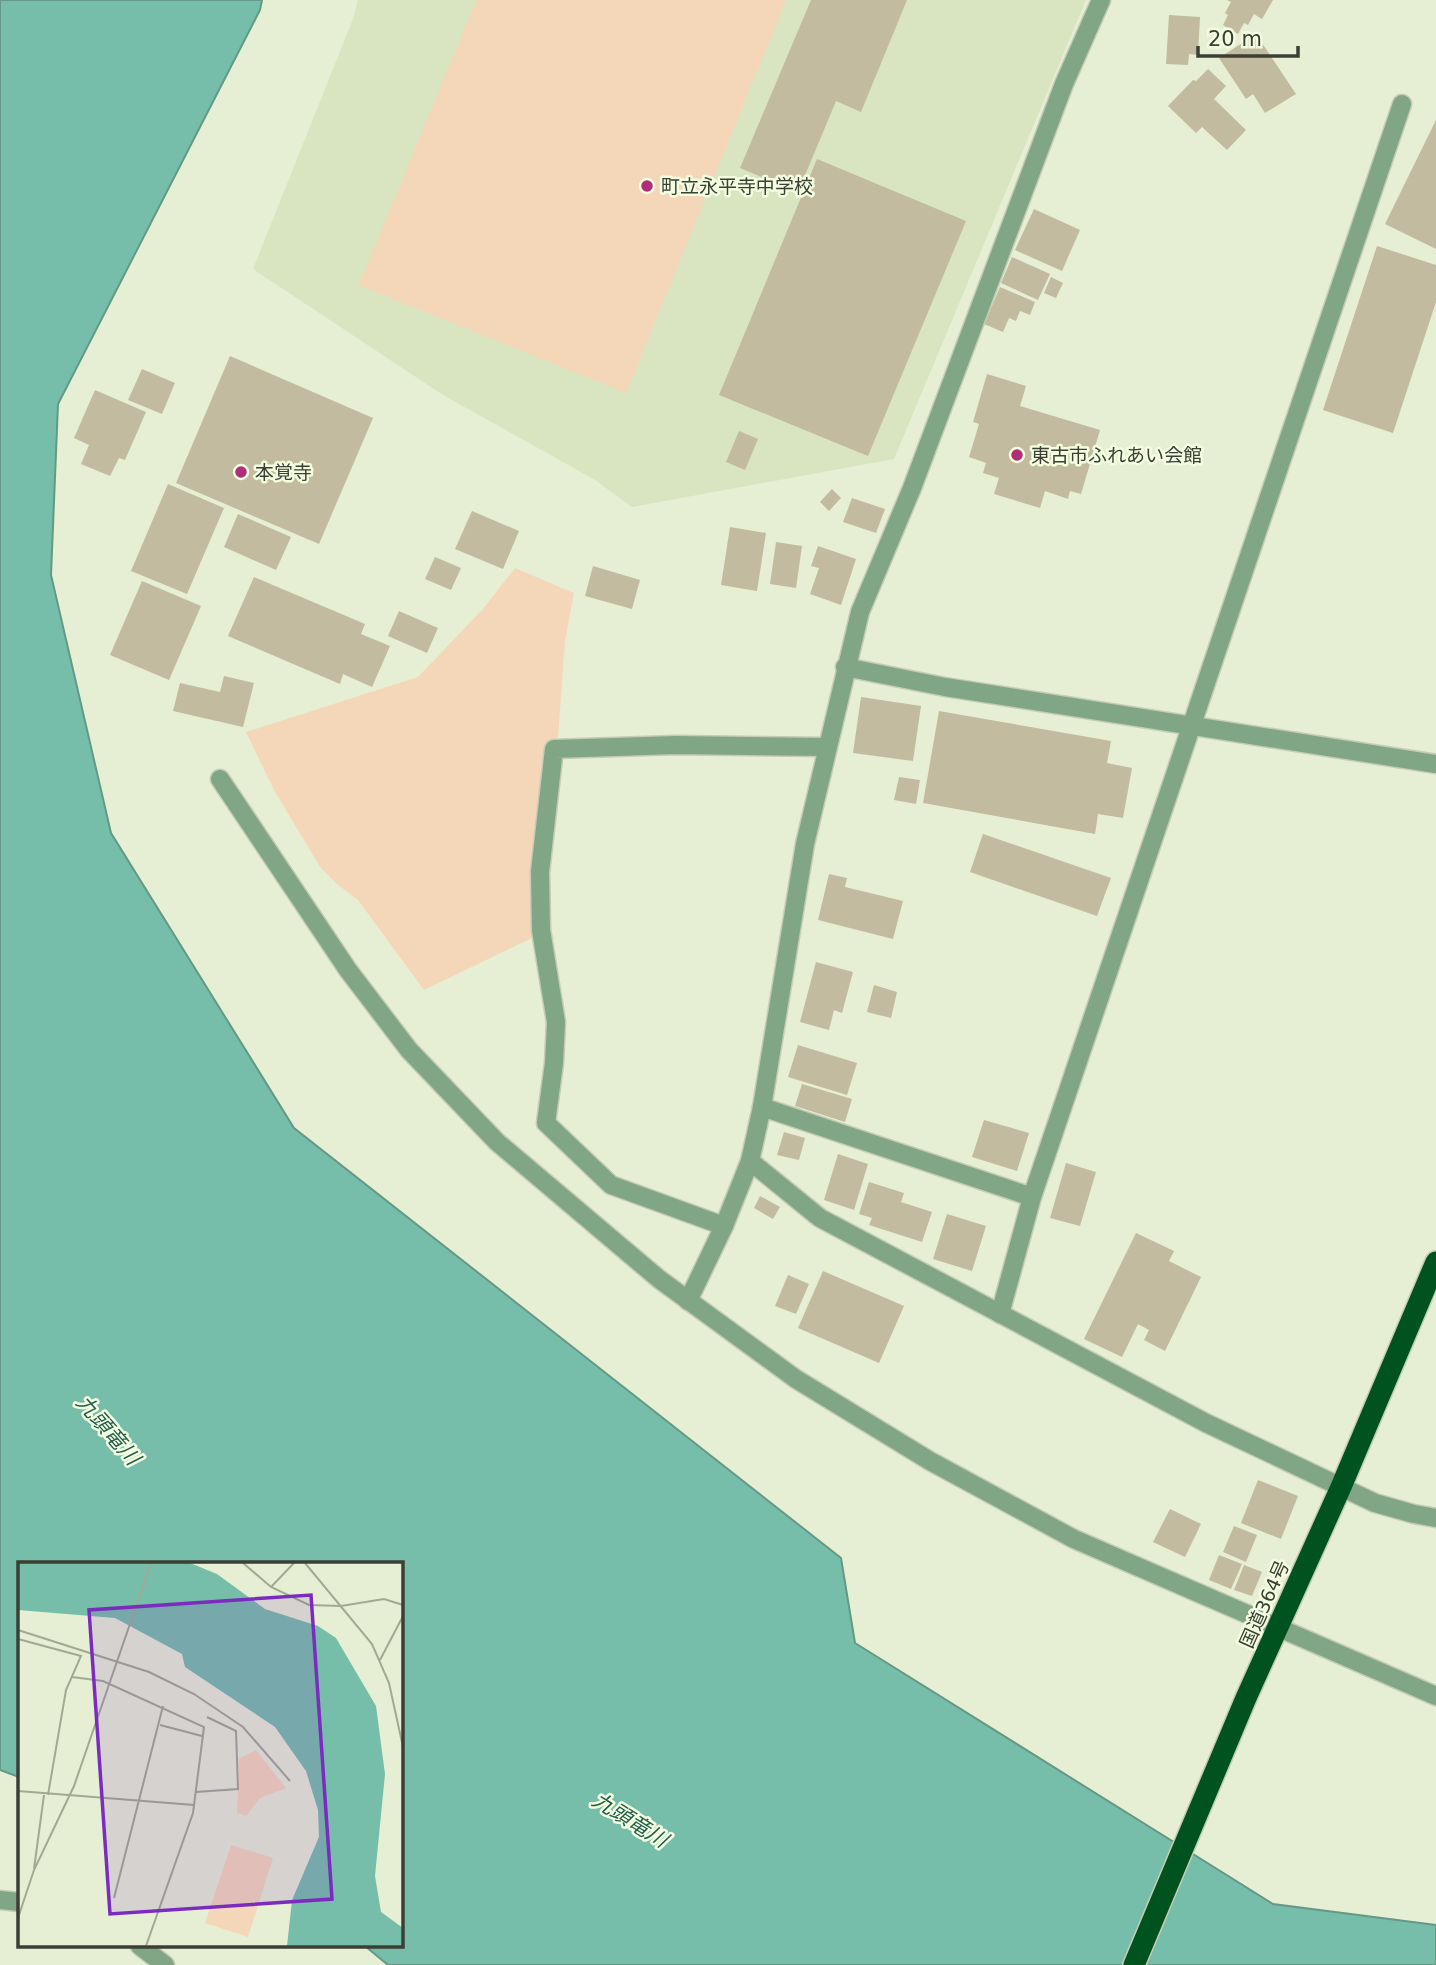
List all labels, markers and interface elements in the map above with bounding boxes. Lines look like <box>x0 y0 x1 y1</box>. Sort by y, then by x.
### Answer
scale bar <box>1198 14 1298 58</box>
text: 20 m <box>1208 27 1262 51</box>
place label: 町立永平寺中学校 <box>661 175 813 197</box>
marker: 町立永平寺中学校 <box>639 178 655 194</box>
place label: 東古市ふれあい会館 <box>1031 444 1202 466</box>
marker: 東古市ふれあい会館 <box>1009 447 1025 463</box>
place label: 本覚寺 <box>255 461 312 483</box>
marker: 本覚寺 <box>233 464 249 480</box>
water label: 九頭竜川 <box>71 1390 146 1471</box>
street label: 国道364号 <box>1235 1557 1293 1651</box>
inset map <box>18 1562 402 1948</box>
water label: 九頭竜川 <box>588 1788 674 1853</box>

